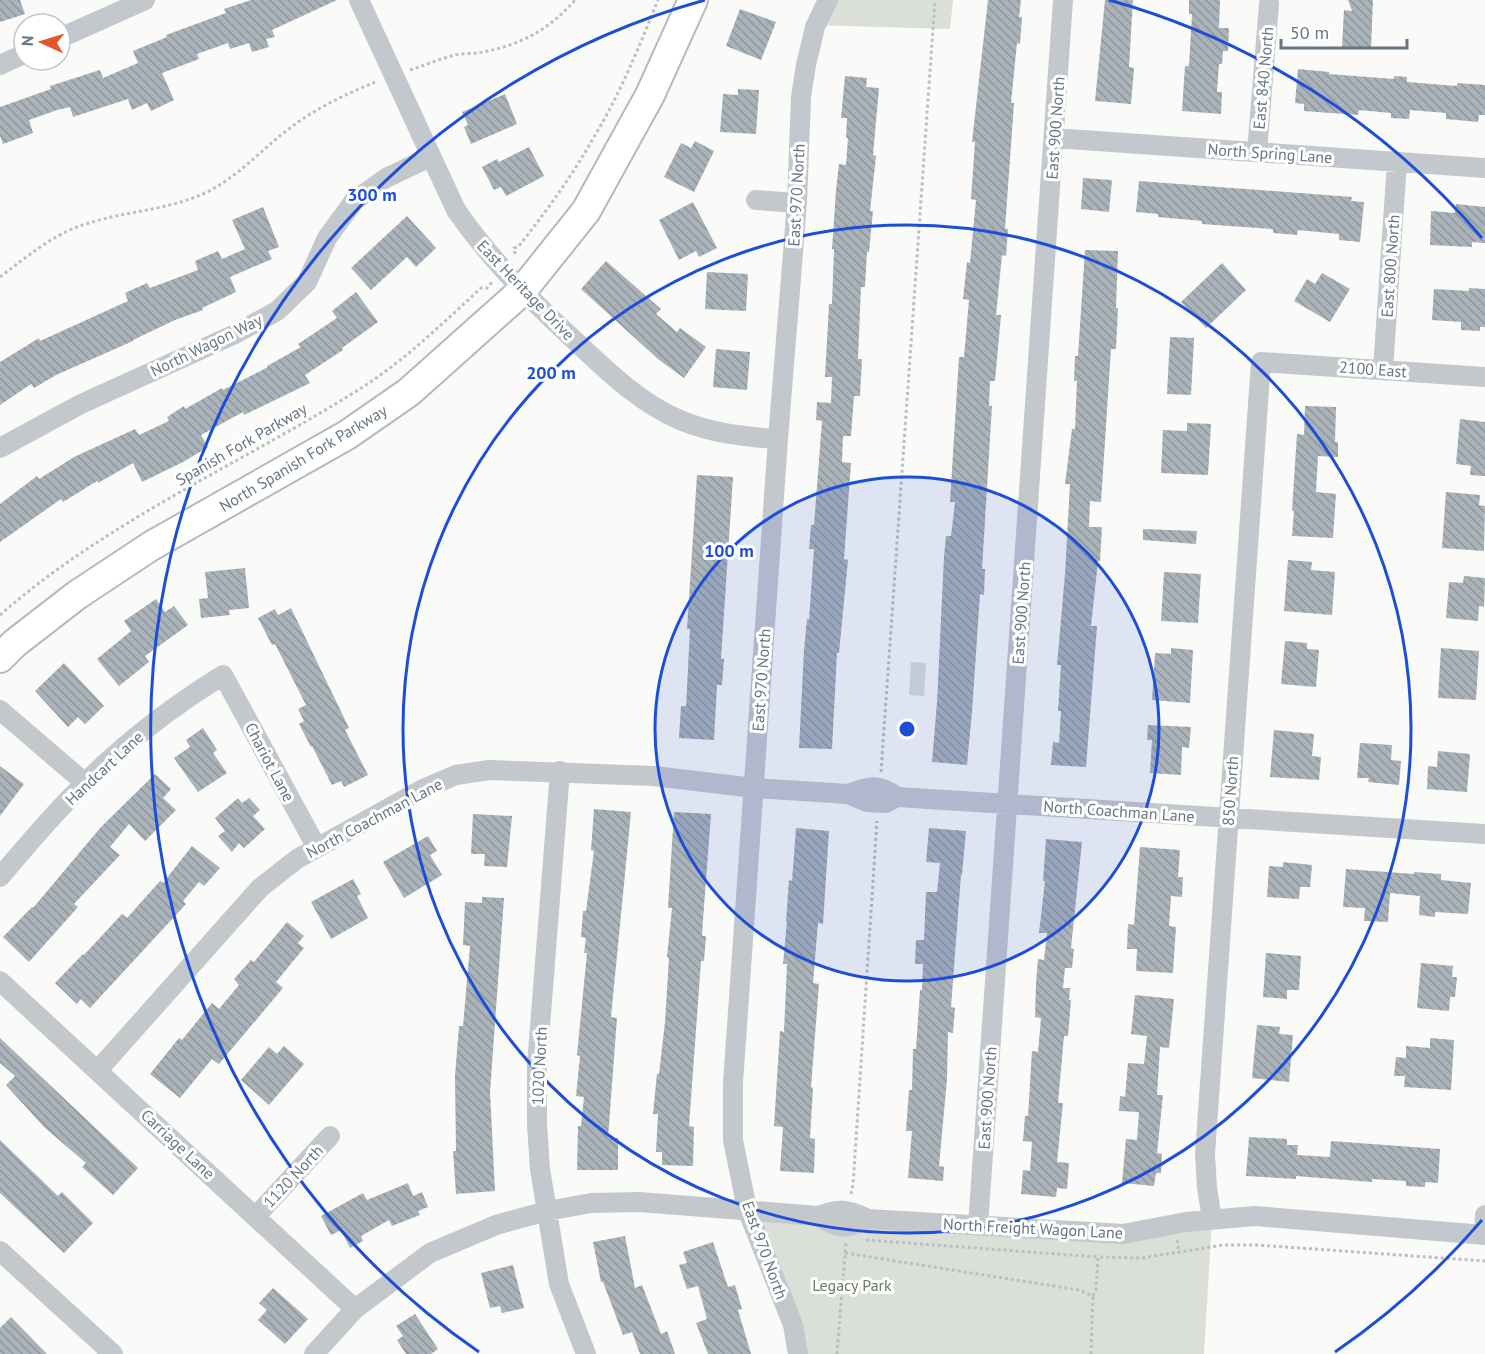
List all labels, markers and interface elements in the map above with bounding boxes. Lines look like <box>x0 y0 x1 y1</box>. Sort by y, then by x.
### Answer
north arrow <box>12 12 72 72</box>
scale bar <box>1281 12 1407 50</box>
text: 50 m <box>1290 21 1329 44</box>
street label: East 840 North <box>1249 26 1277 130</box>
text: N <box>17 35 37 47</box>
street label: East 900 North <box>1041 76 1069 180</box>
street label: North Spring Lane <box>1207 139 1333 167</box>
street label: East 970 North <box>783 143 809 247</box>
text: 300 m <box>347 183 397 206</box>
street label: East 800 North <box>1376 214 1404 318</box>
street label: East Heritage Drive <box>473 236 579 344</box>
street label: North Wagon Way <box>147 309 266 381</box>
street label: 2100 East <box>1338 357 1408 381</box>
text: 200 m <box>526 361 576 384</box>
street label: Spanish Fork Parkway <box>172 398 311 490</box>
street label: North Spanish Fork Parkway <box>216 400 391 516</box>
text: 100 m <box>704 539 754 562</box>
street label: East 900 North <box>1007 561 1035 665</box>
street label: East 970 North <box>747 628 775 732</box>
street label: Chariot Lane <box>241 719 299 805</box>
centre of rings <box>897 719 917 739</box>
street label: Handcart Lane <box>61 727 147 809</box>
street label: 850 North <box>1218 755 1242 827</box>
street label: North Coachman Lane <box>302 774 446 862</box>
street label: North Coachman Lane <box>1043 796 1195 826</box>
street label: 1020 North <box>527 1026 551 1106</box>
street label: East 900 North <box>973 1046 1001 1150</box>
street label: Carriage Lane <box>137 1105 219 1183</box>
street label: 1120 North <box>259 1140 327 1212</box>
street label: East 970 North <box>738 1198 792 1302</box>
street label: North Freight Wagon Lane <box>943 1213 1123 1243</box>
park label: Legacy Park <box>812 1275 892 1295</box>

